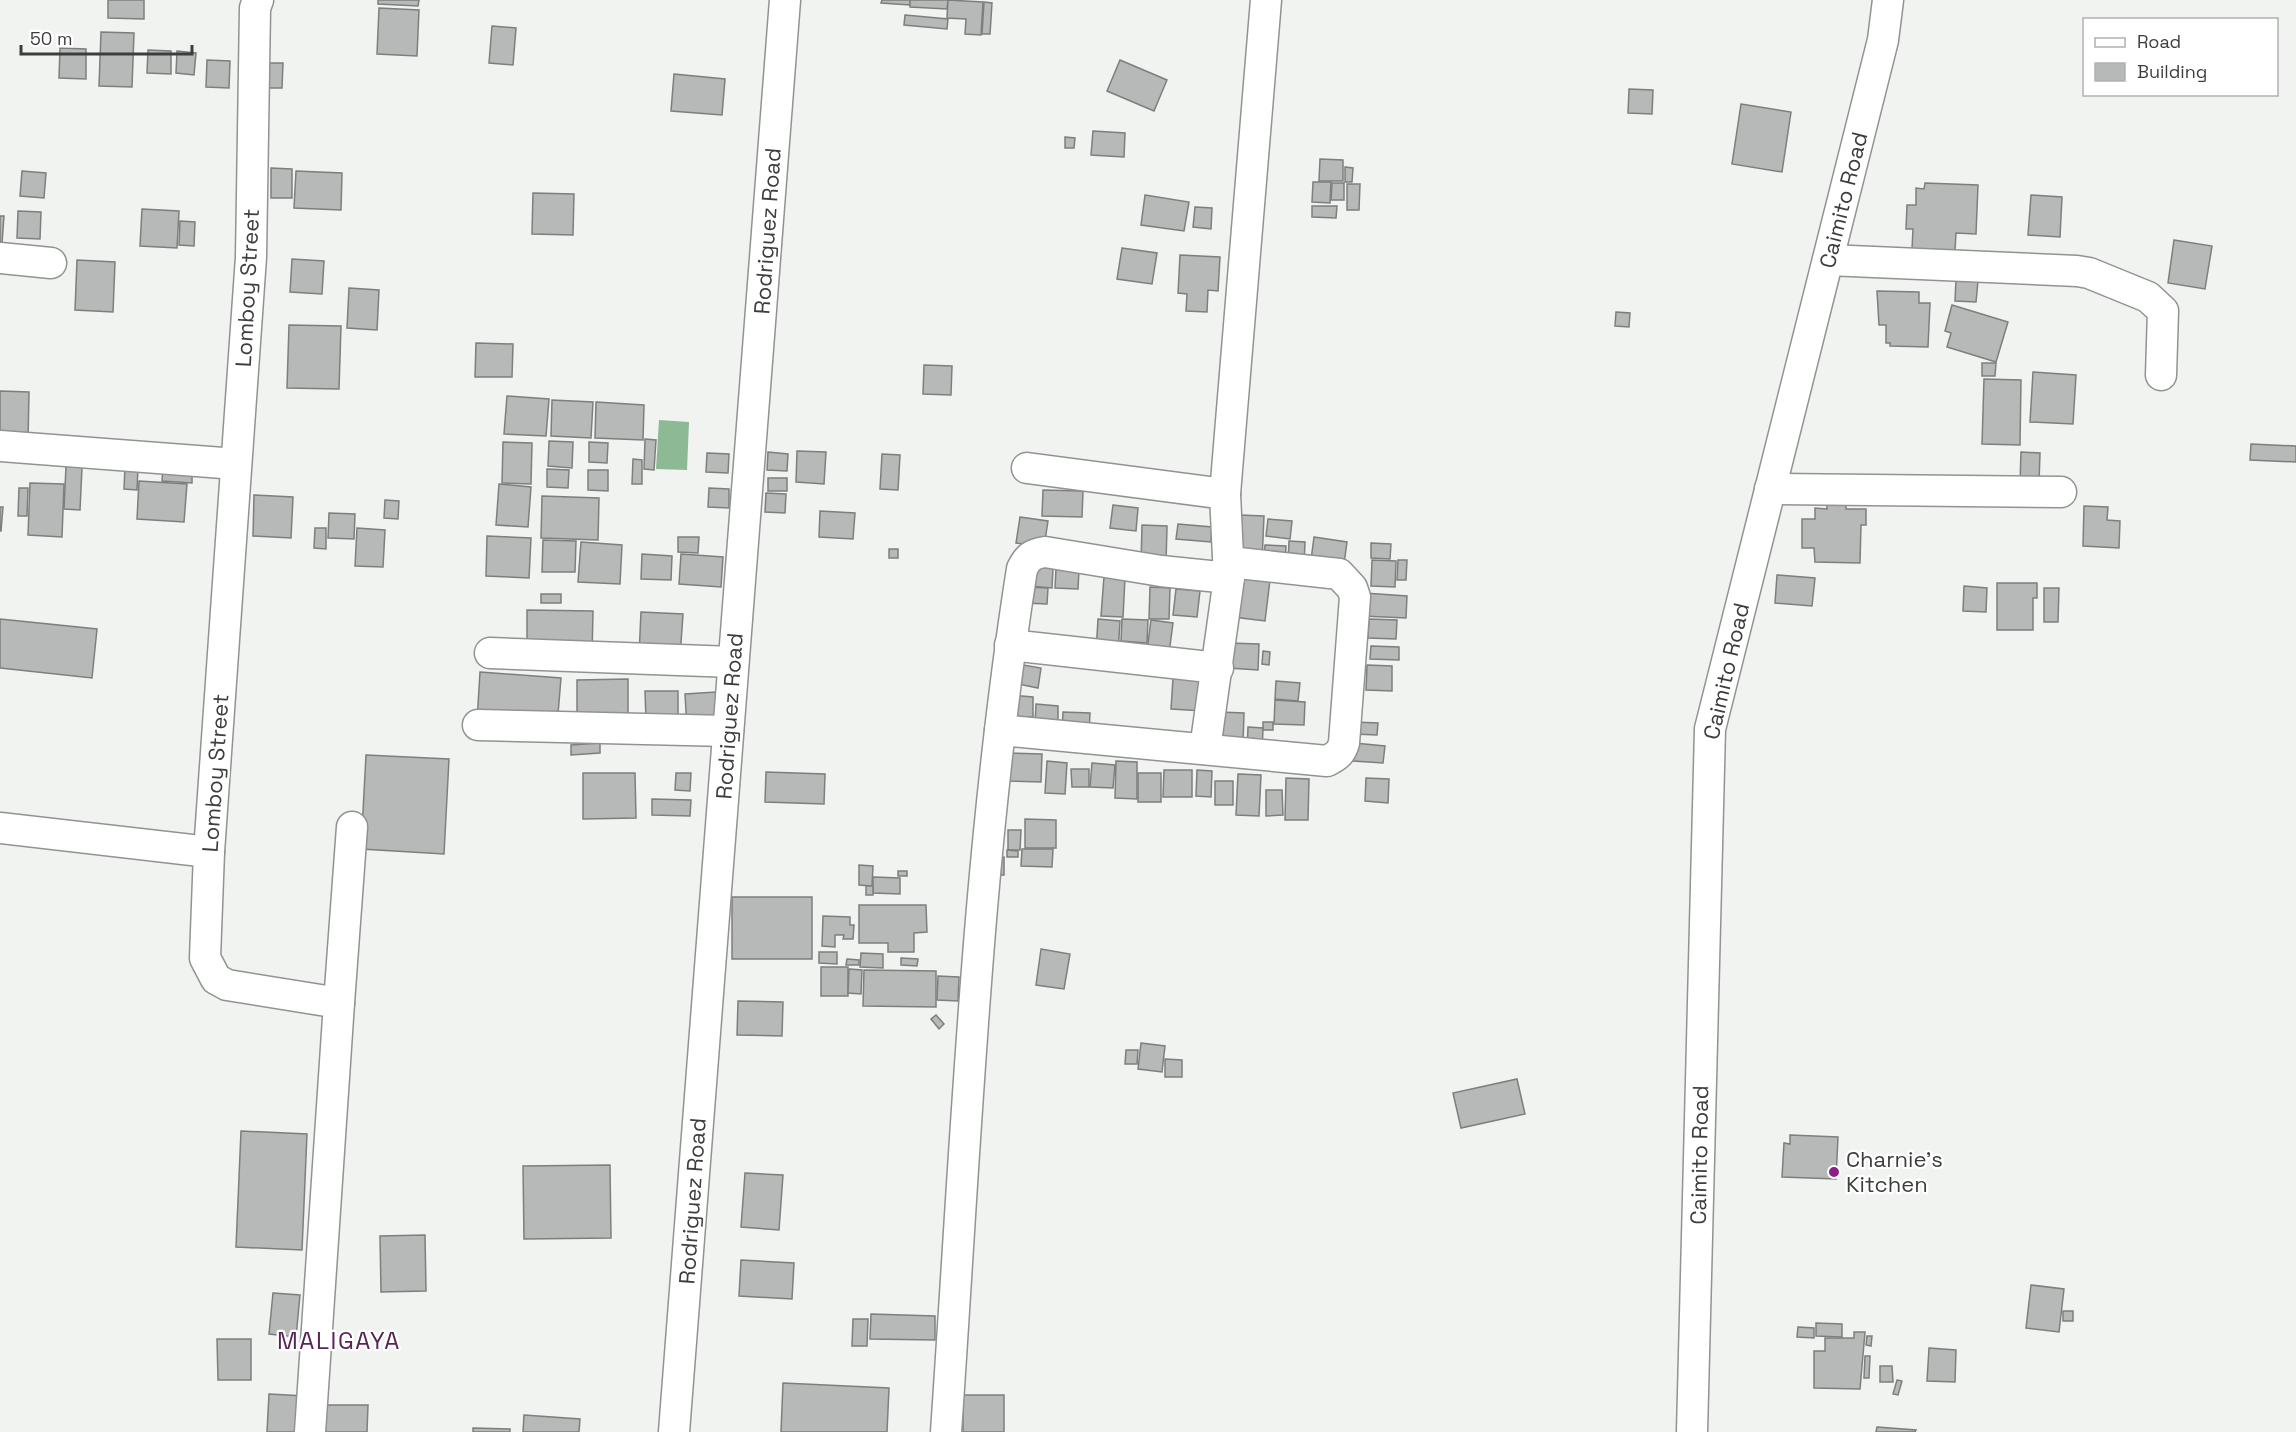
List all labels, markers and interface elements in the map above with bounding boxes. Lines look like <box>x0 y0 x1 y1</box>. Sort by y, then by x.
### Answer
scale bar <box>21 18 192 56</box>
legend <box>2083 18 2278 96</box>
text: 50 m <box>30 27 72 50</box>
text: Road <box>2137 30 2181 53</box>
text: Building <box>2137 60 2207 83</box>
street label: Caimito Road <box>1813 129 1873 271</box>
street label: Rodriguez Road <box>747 147 787 315</box>
street label: Lomboy Street <box>229 208 265 368</box>
street label: Caimito Road <box>1697 600 1755 742</box>
street label: Rodriguez Road <box>709 632 749 800</box>
street label: Lomboy Street <box>196 693 234 853</box>
street label: Caimito Road <box>1684 1085 1714 1225</box>
street label: Rodriguez Road <box>672 1117 712 1285</box>
place label: Charnie's Kitchen <box>1846 1145 1943 1198</box>
marker: Charnie's Kitchen <box>1827 1165 1841 1179</box>
district label: MALIGAYA <box>277 1325 401 1356</box>

